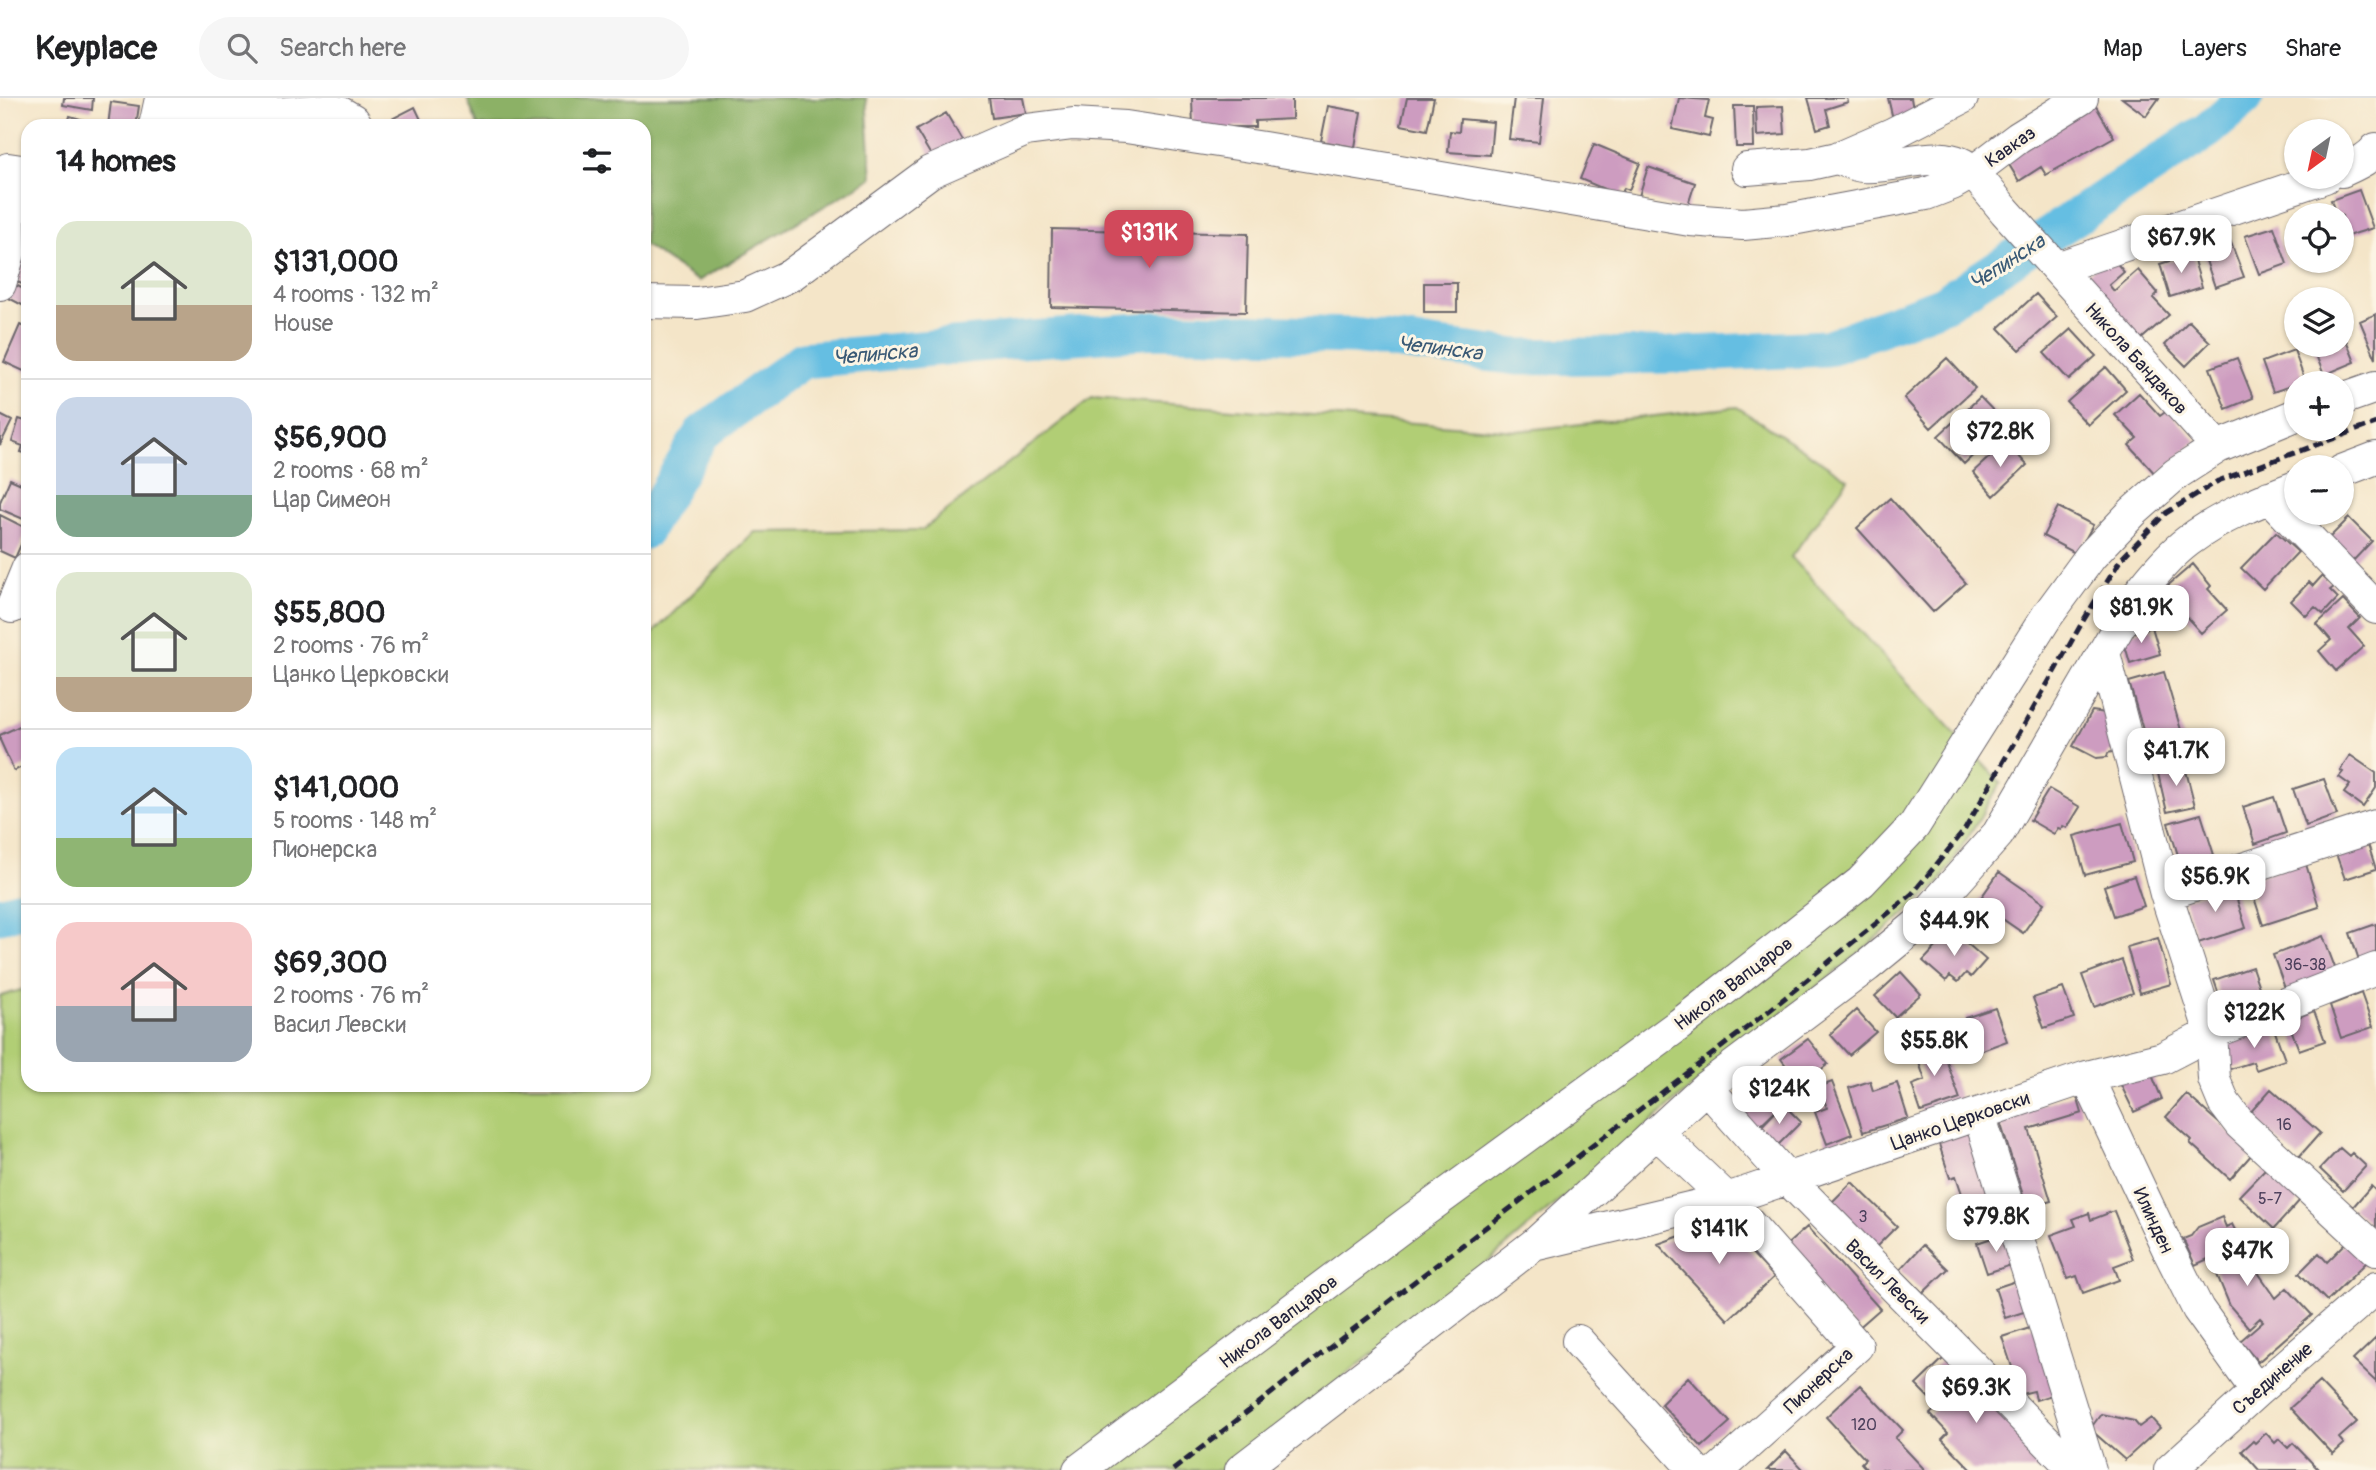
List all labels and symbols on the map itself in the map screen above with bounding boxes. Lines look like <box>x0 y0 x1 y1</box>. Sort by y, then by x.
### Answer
north arrow <box>2284 119 2354 189</box>
street label: Кавказ <box>1980 121 2041 173</box>
pin: $131K <box>1100 211 1198 270</box>
pin: $67.9K <box>2124 216 2238 275</box>
water label: Чепинска <box>1964 227 2051 297</box>
street label: Никола Бандаков <box>2080 298 2193 420</box>
water label: Чепинска <box>1396 330 1485 367</box>
water label: Чепинска <box>832 337 920 372</box>
pin: $72.8K <box>1943 410 2057 469</box>
pin: $81.9K <box>2084 586 2198 645</box>
pin: $41.7K <box>2119 728 2233 788</box>
pin: $56.9K <box>2158 854 2272 914</box>
pin: $44.9K <box>1897 898 2011 958</box>
street label: Никола Вапцаров <box>1670 931 1798 1036</box>
house number: 36-38 <box>2284 955 2326 975</box>
pin: $122K <box>2205 990 2303 1050</box>
pin: $55.8K <box>1877 1018 1991 1078</box>
pin: $124K <box>1730 1066 1828 1126</box>
street label: Цанко Церковски <box>1888 1086 2033 1156</box>
house number: 16 <box>2276 1115 2292 1135</box>
street label: Илинден <box>2128 1184 2179 1257</box>
house number: 5-7 <box>2258 1189 2283 1209</box>
pin: $79.8K <box>1939 1194 2053 1254</box>
pin: $141K <box>1670 1206 1768 1266</box>
house number: 3 <box>1859 1207 1868 1227</box>
pin: $47K <box>2206 1228 2288 1288</box>
street label: Васил Левски <box>1840 1234 1935 1329</box>
street label: Никола Вапцаров <box>1215 1269 1343 1374</box>
street label: Съединение <box>2227 1337 2318 1420</box>
street label: Пионерска <box>1779 1342 1858 1419</box>
pin: $69.3K <box>1919 1366 2033 1425</box>
house number: 120 <box>1851 1415 1877 1435</box>

